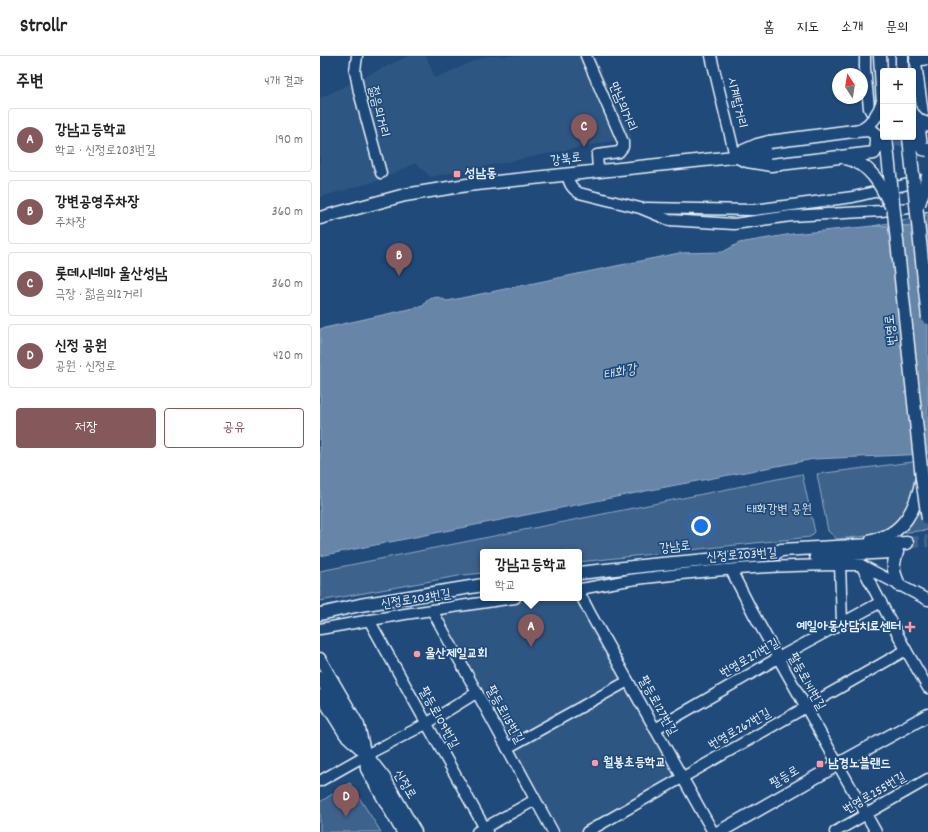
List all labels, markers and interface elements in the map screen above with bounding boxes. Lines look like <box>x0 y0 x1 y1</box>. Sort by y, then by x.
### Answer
text: Strollr <box>20 14 67 41</box>
text: 홈 <box>763 18 774 38</box>
text: 지도 <box>796 18 819 38</box>
text: 소개 <box>841 18 863 38</box>
text: 문의 <box>885 18 908 38</box>
north arrow <box>832 68 868 104</box>
map controls <box>880 68 916 140</box>
button: + <box>880 68 916 104</box>
text: 주변 <box>16 71 43 95</box>
text: 4개 결과 <box>264 73 304 92</box>
street label: 시계탑거리 <box>721 75 751 131</box>
street label: 만남의거리 <box>603 79 641 135</box>
street label: 젊음의거리 <box>362 84 394 140</box>
button: − <box>880 104 916 140</box>
pin: C <box>571 114 597 147</box>
text: 강남고등학교 <box>55 120 127 142</box>
text: A <box>26 131 34 150</box>
text: 190 m <box>275 131 303 150</box>
text: 학교 · 신정로203번길 <box>55 142 156 161</box>
street label: 강북로 <box>549 149 583 171</box>
place label: 성남동 <box>464 165 497 184</box>
marker: 성남동 <box>452 169 462 179</box>
text: 강변공영주차장 <box>55 192 140 214</box>
text: B <box>27 203 33 222</box>
text: 360 m <box>272 203 303 222</box>
text: 주차장 <box>55 214 86 233</box>
pin: B <box>386 243 412 276</box>
text: 롯데시네마 울산성남 <box>55 264 167 286</box>
text: C <box>27 275 33 294</box>
text: 360 m <box>272 275 303 294</box>
text: 극장 · 젊음의2거리 <box>55 286 143 305</box>
street label: 번영로 <box>881 313 903 347</box>
text: 신정 공원 <box>55 336 107 358</box>
text: D <box>27 347 33 366</box>
text: 420 m <box>273 347 303 366</box>
text: 공원 · 신정로 <box>55 358 116 377</box>
water label: 태화강 <box>601 359 640 386</box>
button: 저장 <box>16 408 156 448</box>
button: 공유 <box>164 408 304 448</box>
park label: 태화강변 공원 <box>746 501 812 520</box>
your location <box>691 516 711 536</box>
street label: 강남로 <box>658 537 692 559</box>
street label: 신정로203번길 <box>706 544 778 568</box>
popup <box>480 549 582 601</box>
text: 강남고등학교 <box>495 555 567 577</box>
text: 학교 <box>495 577 516 596</box>
street label: 신정로203번길 <box>380 585 452 615</box>
pin: A <box>518 614 544 647</box>
place label: 예일아동상담치료센터 <box>796 618 901 637</box>
marker: 예일아동상담치료센터 <box>904 621 916 633</box>
street label: 번영로271번길 <box>717 634 783 684</box>
place label: 울산제일교회 <box>425 645 488 664</box>
marker: 울산제일교회 <box>412 649 422 659</box>
street label: 팔등로141번길 <box>782 650 830 714</box>
street label: 팔등로127번길 <box>633 673 681 739</box>
street label: 팔등로115번길 <box>480 682 528 748</box>
street label: 팔등로109번길 <box>413 684 463 752</box>
street label: 번영로267번길 <box>705 704 775 756</box>
place label: 월봉초등학교 <box>603 754 666 773</box>
place label: 남경노블랜드 <box>828 755 891 774</box>
marker: 월봉초등학교 <box>590 758 600 768</box>
marker: 남경노블랜드 <box>815 759 825 769</box>
street label: 팔등로 <box>767 762 803 794</box>
street label: 신정로 <box>388 767 420 803</box>
street label: 번영로255번길 <box>840 768 910 820</box>
pin: D <box>333 784 359 817</box>

